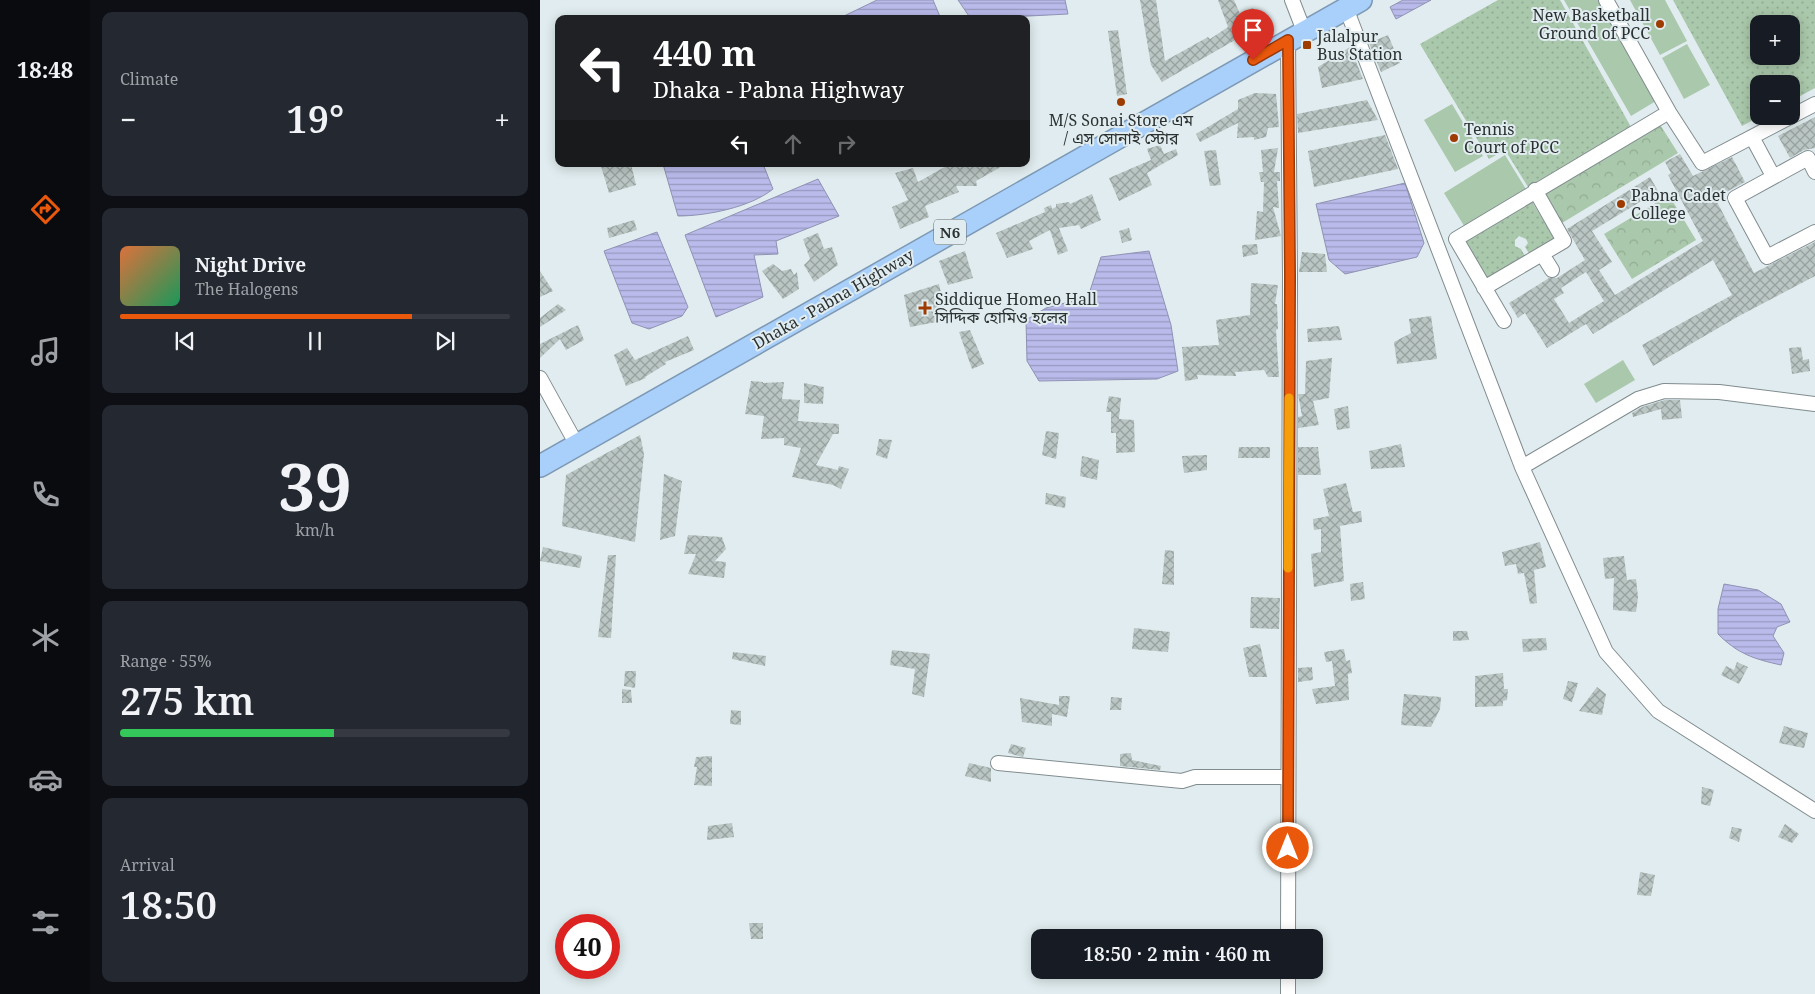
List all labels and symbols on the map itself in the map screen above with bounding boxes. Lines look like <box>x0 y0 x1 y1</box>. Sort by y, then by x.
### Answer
place label: New Basketball Ground of PCC <box>1533 4 1650 44</box>
pin <box>1232 9 1274 60</box>
marker: New Basketball Ground of PCC <box>1654 18 1666 30</box>
place label: Jalalpur Bus Station <box>1316 25 1403 65</box>
marker: Jalalpur Bus Station <box>1301 39 1313 51</box>
marker: M/S Sonai Store এম / এস সোনাই স্টোর <box>1115 96 1127 108</box>
place label: M/S Sonai Store এম / এস সোনাই স্টোর <box>1049 109 1193 149</box>
place label: Tennis Court of PCC <box>1464 118 1559 158</box>
marker: Tennis Court of PCC <box>1448 132 1460 144</box>
place label: Pabna Cadet College <box>1631 184 1726 224</box>
marker: Pabna Cadet College <box>1615 198 1627 210</box>
road number: N6 <box>934 220 966 244</box>
street label: Dhaka - Pabna Highway <box>748 243 918 354</box>
place label: Siddique Homeo Hall সিদ্দিক হোমিও হলের <box>934 288 1097 328</box>
marker: Siddique Homeo Hall সিদ্দিক হোমিও হলের <box>919 302 931 314</box>
position arrow <box>1261 821 1313 873</box>
speed limit sign: 40 <box>555 914 620 979</box>

